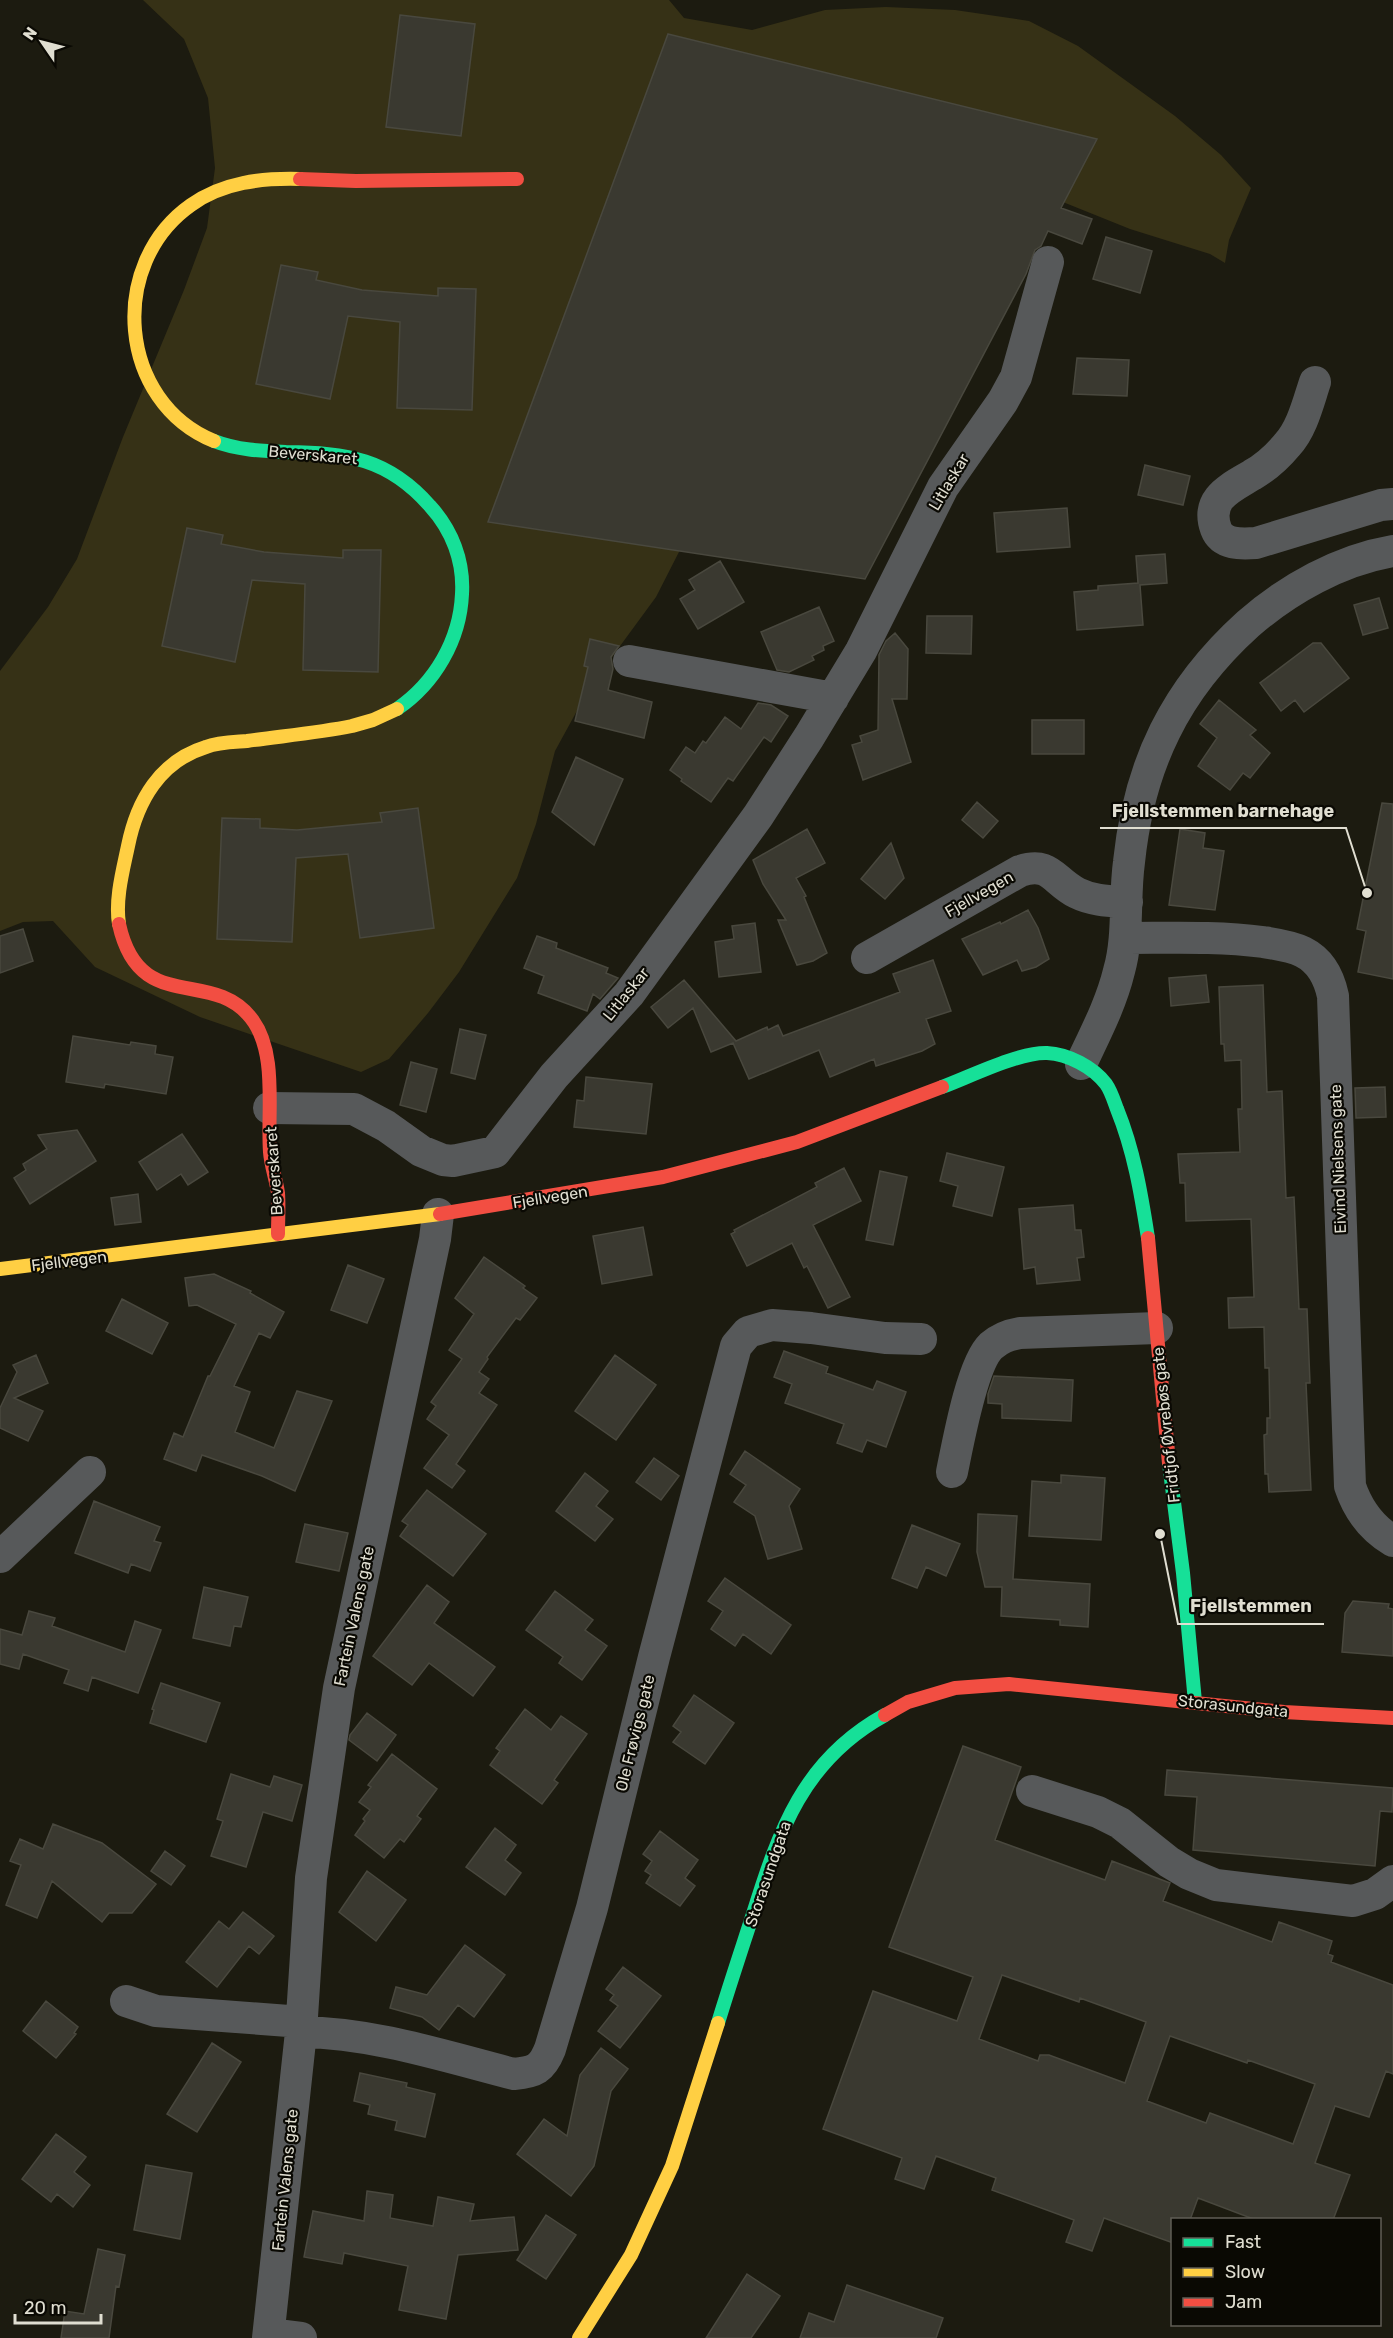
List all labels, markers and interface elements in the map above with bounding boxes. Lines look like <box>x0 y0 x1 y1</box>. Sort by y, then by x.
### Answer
north arrow <box>12 12 72 72</box>
text: N <box>19 24 41 44</box>
street label: Beverskaret <box>268 442 358 468</box>
street label: Litlaskar <box>925 450 973 514</box>
callout: Fjellstemmen barnehage <box>1100 792 1346 828</box>
text: Fjellstemmen barnehage <box>1112 800 1335 822</box>
street label: Fjellvegen <box>941 867 1017 921</box>
street label: Litlaskar <box>599 964 653 1024</box>
street label: Eivind Nielsens gate <box>1326 1084 1350 1234</box>
street label: Beverskaret <box>261 1126 287 1216</box>
street label: Fjellvegen <box>511 1182 589 1212</box>
street label: Fjellvegen <box>30 1247 108 1275</box>
street label: Fridtjof Øvrebøs gate <box>1148 1346 1184 1504</box>
street label: Fartein Valens gate <box>330 1544 378 1688</box>
callout: Fjellstemmen <box>1178 1588 1324 1624</box>
text: Fjellstemmen <box>1190 1595 1312 1617</box>
street label: Ole Frøvigs gate <box>611 1673 659 1793</box>
street label: Storasundgata <box>1177 1691 1289 1721</box>
street label: Storasundgata <box>741 1819 795 1929</box>
street label: Fartein Valens gate <box>268 2108 302 2252</box>
legend <box>1171 2218 1381 2326</box>
text: Fast <box>1225 2231 1261 2253</box>
text: Slow <box>1225 2261 1265 2283</box>
scale bar <box>15 2287 100 2325</box>
text: Jam <box>1225 2291 1262 2313</box>
text: 20 m <box>24 2297 66 2319</box>

